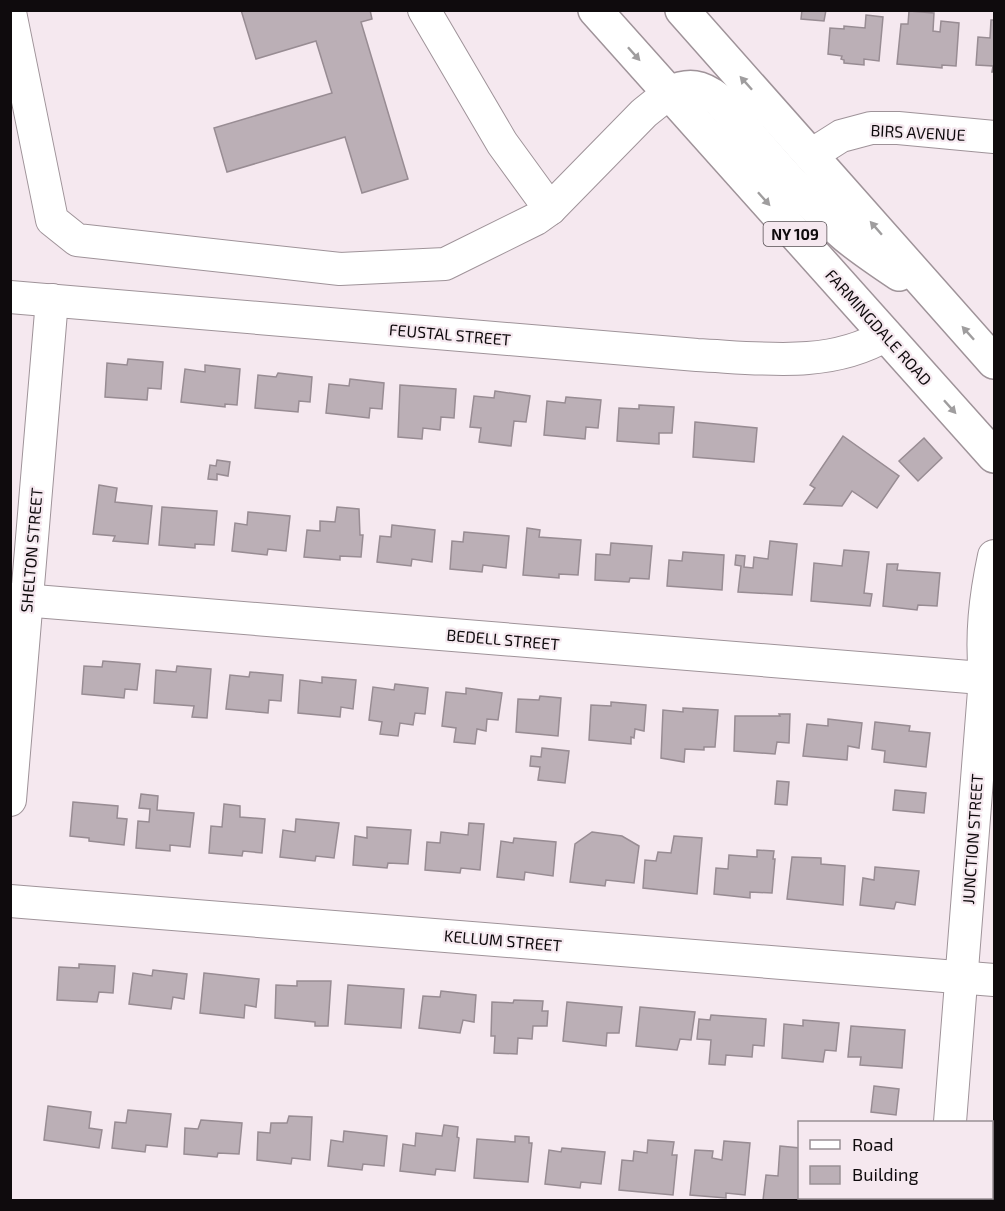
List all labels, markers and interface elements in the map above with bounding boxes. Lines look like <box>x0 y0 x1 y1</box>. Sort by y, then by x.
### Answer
one-way arrow <box>627 46 640 61</box>
one-way arrow <box>739 75 753 90</box>
street label: BIRS AVENUE <box>870 120 966 144</box>
one-way arrow <box>757 192 771 207</box>
one-way arrow <box>869 221 883 236</box>
road number: NY 109 <box>764 222 826 246</box>
street label: FARMINGDALE ROAD <box>822 265 936 389</box>
street label: FEUSTAL STREET <box>388 319 512 349</box>
one-way arrow <box>962 326 975 341</box>
one-way arrow <box>943 399 956 414</box>
street label: SHELTON STREET <box>16 487 46 613</box>
street label: BEDELL STREET <box>446 625 560 653</box>
street label: JUNCTION STREET <box>958 773 986 905</box>
street label: KELLUM STREET <box>443 925 563 955</box>
legend <box>798 1121 993 1199</box>
text: Road <box>852 1133 893 1155</box>
text: Building <box>852 1163 919 1185</box>

